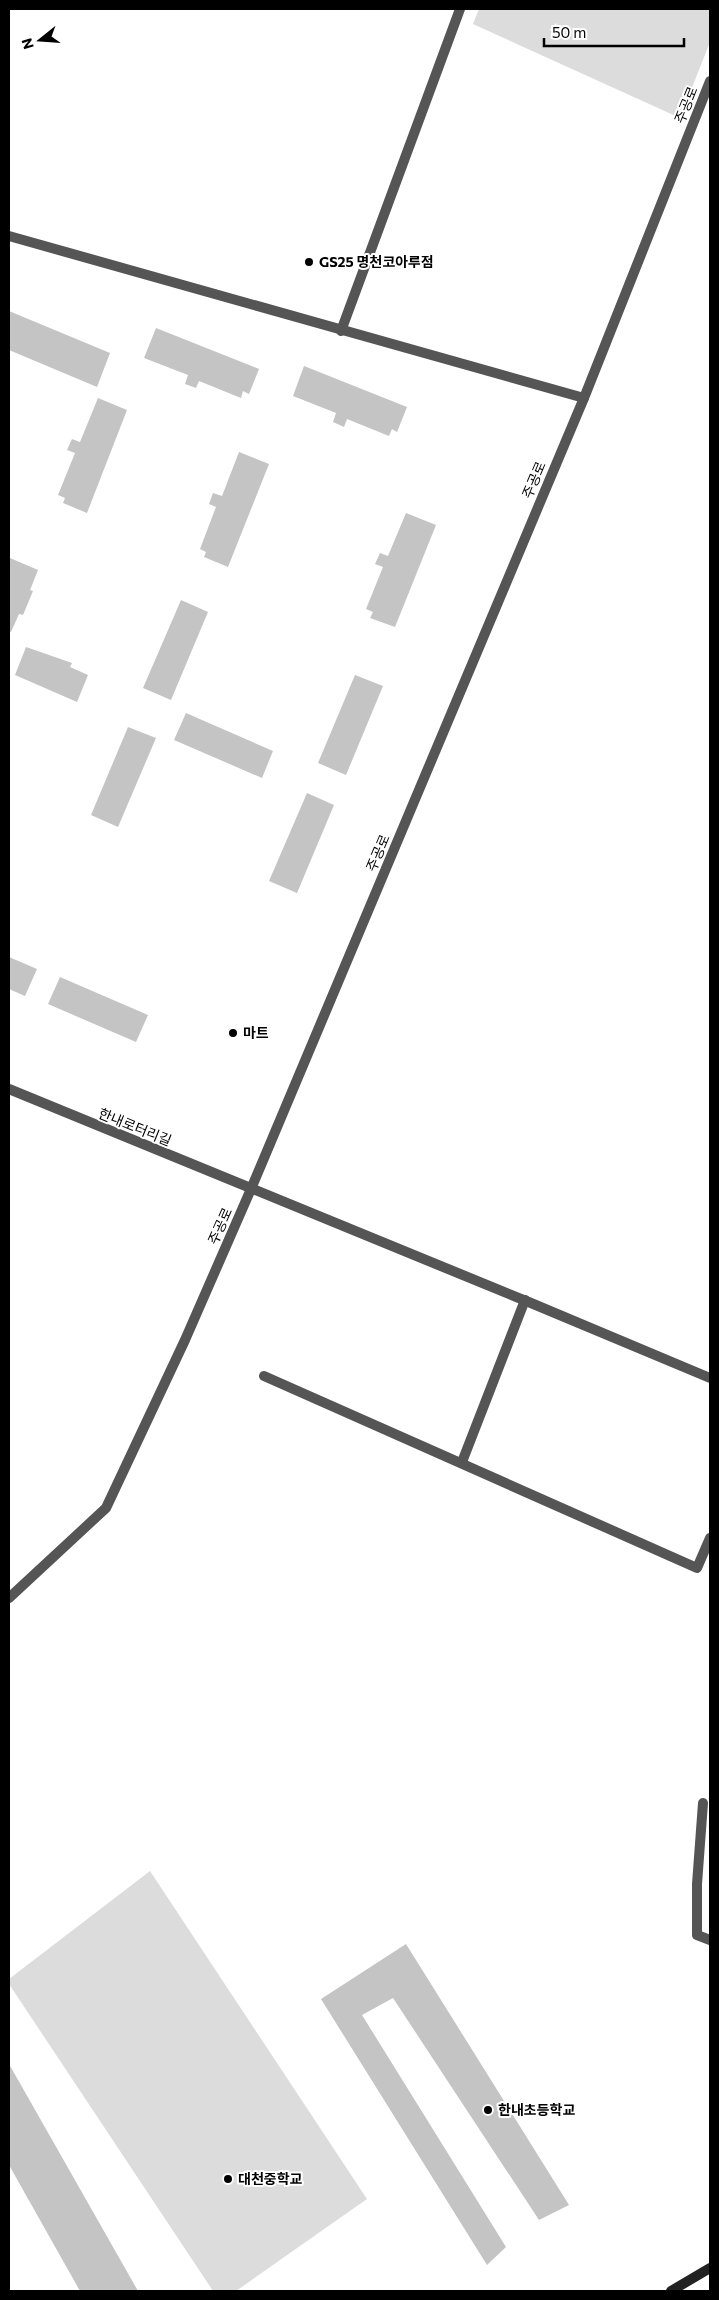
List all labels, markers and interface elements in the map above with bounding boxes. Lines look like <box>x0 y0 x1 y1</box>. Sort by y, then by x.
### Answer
north arrow <box>15 15 65 65</box>
scale bar <box>544 15 684 47</box>
text: 50 m <box>552 23 586 41</box>
text: N <box>17 36 37 51</box>
street label: 주공로 <box>670 84 701 126</box>
place label: GS25 명천코아루점 <box>319 253 434 270</box>
marker: GS25 명천코아루점 <box>303 256 315 268</box>
street label: 주공로 <box>518 459 549 501</box>
street label: 주공로 <box>362 832 393 874</box>
place label: 마트 <box>243 1024 269 1041</box>
marker: 마트 <box>227 1027 239 1039</box>
street label: 한내로터리길 <box>96 1104 174 1149</box>
street label: 주공로 <box>204 1205 235 1247</box>
place label: 한내초등학교 <box>498 2101 575 2118</box>
marker: 한내초등학교 <box>482 2104 494 2116</box>
place label: 대천중학교 <box>238 2170 303 2187</box>
marker: 대천중학교 <box>222 2173 234 2185</box>

